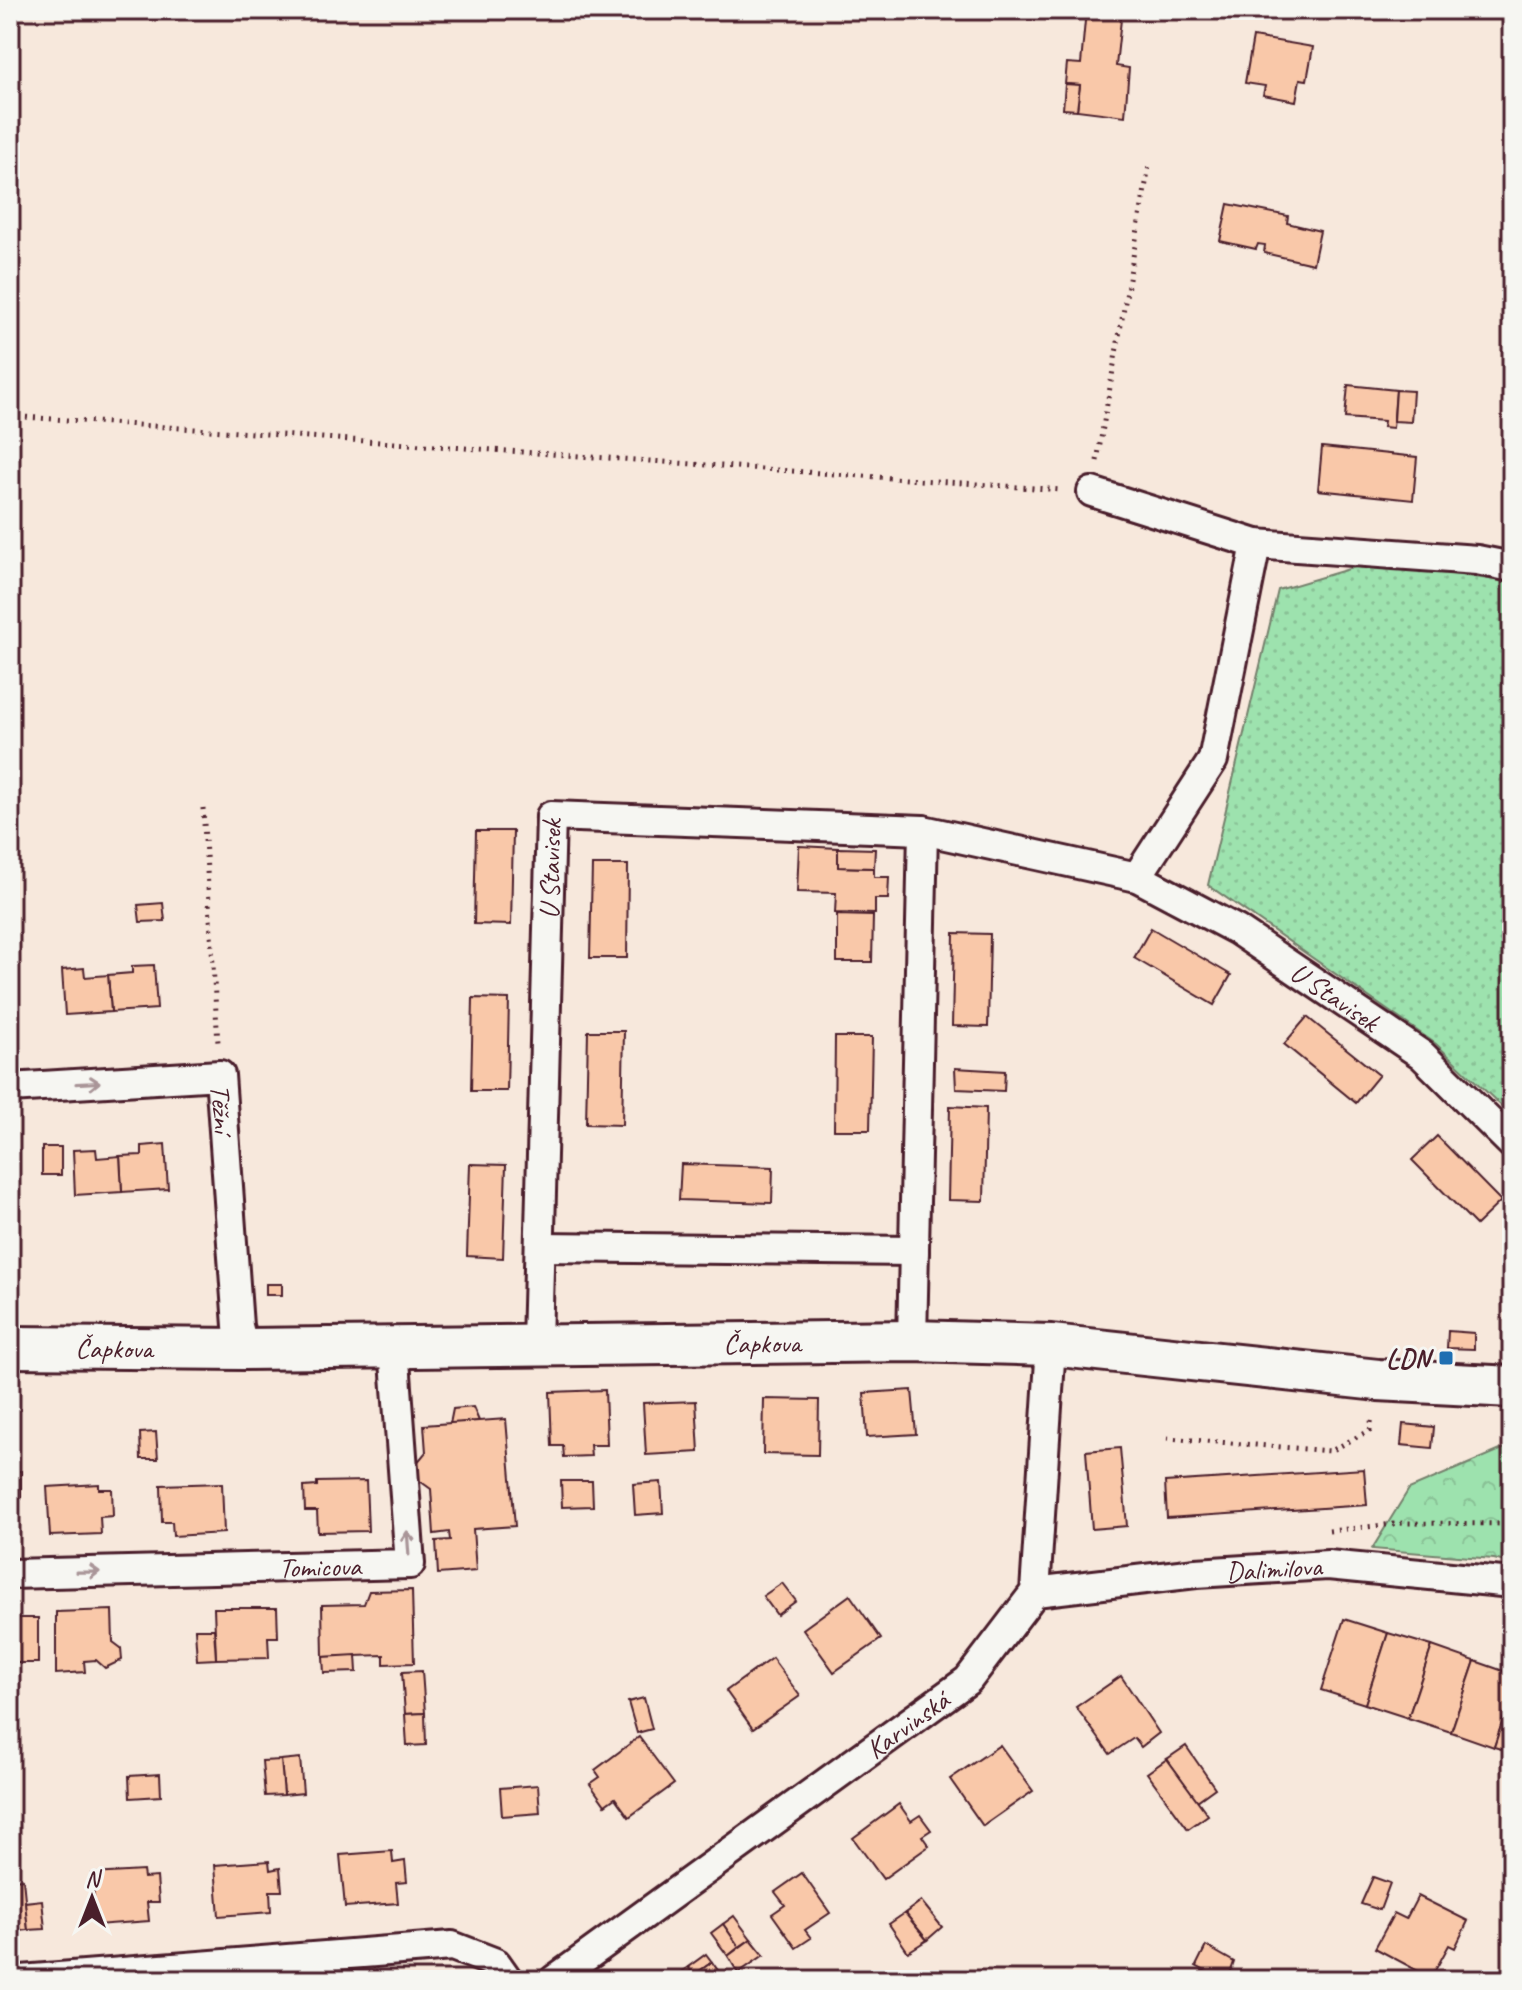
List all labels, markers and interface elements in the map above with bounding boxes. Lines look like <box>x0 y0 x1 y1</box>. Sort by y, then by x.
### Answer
street label: U Stavisek <box>531 816 568 919</box>
street label: U Stavisek <box>1284 954 1388 1040</box>
one-way arrow <box>74 1075 101 1090</box>
street label: Těžní <box>203 1083 242 1140</box>
street label: Čapkova <box>723 1325 803 1361</box>
street label: Čapkova <box>75 1330 155 1366</box>
place label: LDN <box>1386 1341 1434 1376</box>
marker: LDN <box>1437 1349 1455 1367</box>
one-way arrow <box>401 1530 416 1557</box>
street label: Tomicova <box>278 1548 363 1585</box>
street label: Dalimilova <box>1225 1548 1325 1589</box>
one-way arrow <box>74 1565 101 1580</box>
street label: Karvinská <box>859 1681 958 1766</box>
north arrow <box>52 1858 132 1938</box>
text: N <box>85 1865 102 1893</box>

